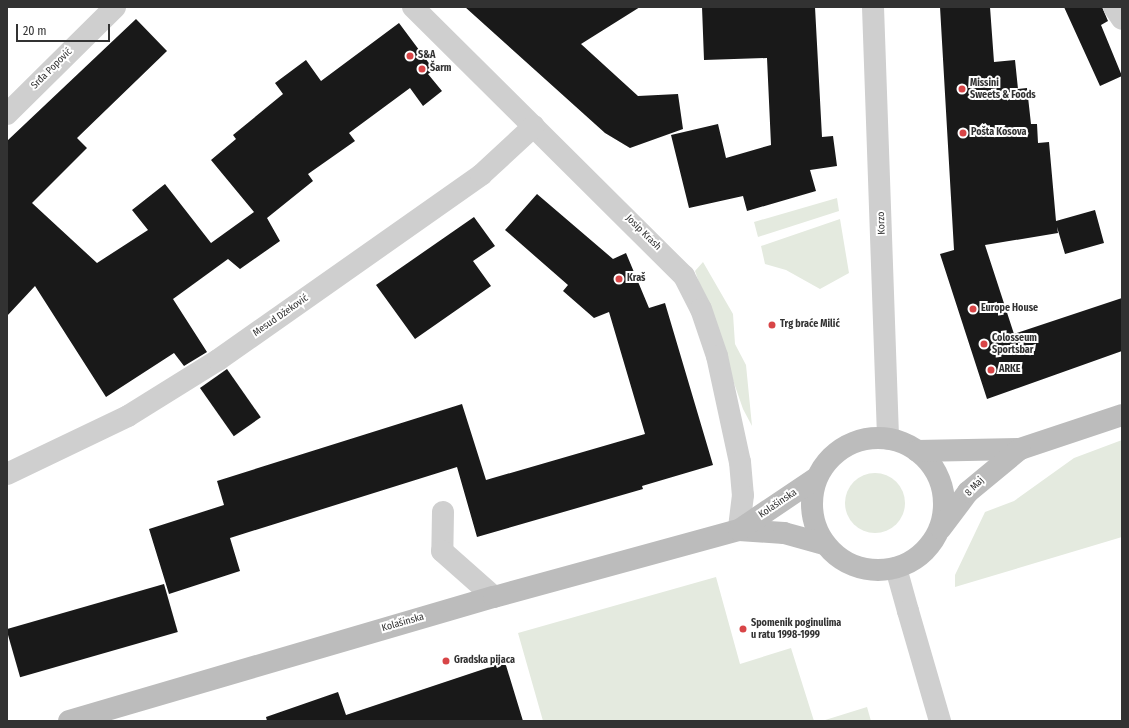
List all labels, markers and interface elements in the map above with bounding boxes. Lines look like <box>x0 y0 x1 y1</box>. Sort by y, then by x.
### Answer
scale bar <box>18 16 112 42</box>
text: 20 m <box>23 24 47 38</box>
street label: Srđa Popović <box>29 46 75 92</box>
place label: S&A <box>418 50 436 62</box>
marker: S&A <box>405 51 415 61</box>
place label: Šarm <box>430 63 451 75</box>
marker: Šarm <box>417 64 427 74</box>
place label: Missini Sweets & Foods <box>970 77 1036 100</box>
marker: Missini Sweets & Foods <box>957 84 967 94</box>
place label: Pošta Kosova <box>971 127 1026 139</box>
marker: Pošta Kosova <box>958 128 968 138</box>
street label: Korzo <box>876 211 888 235</box>
street label: Josip Krash <box>623 213 663 253</box>
place label: Kraš <box>627 273 645 285</box>
marker: Kraš <box>614 274 624 284</box>
street label: Mesud Džeković <box>251 292 311 340</box>
place label: Europe House <box>981 303 1038 315</box>
marker: Europe House <box>968 304 978 314</box>
place label: Trg braće Milić <box>780 319 840 331</box>
marker: Trg braće Milić <box>767 320 777 330</box>
place label: Colosseum Sportsbar <box>992 332 1037 356</box>
marker: Colosseum Sportsbar <box>979 339 989 349</box>
place label: ARKE <box>999 364 1021 376</box>
marker: ARKE <box>986 365 996 375</box>
street label: 8 Maj <box>963 475 987 499</box>
street label: Kolašinska <box>757 487 799 521</box>
street label: Kolašinska <box>380 611 426 635</box>
place label: Spomenik poginulima u ratu 1998-1999 <box>751 617 841 640</box>
marker: Spomenik poginulima u ratu 1998-1999 <box>738 624 748 634</box>
place label: Gradska pijaca <box>454 655 515 667</box>
marker: Gradska pijaca <box>441 656 451 666</box>

